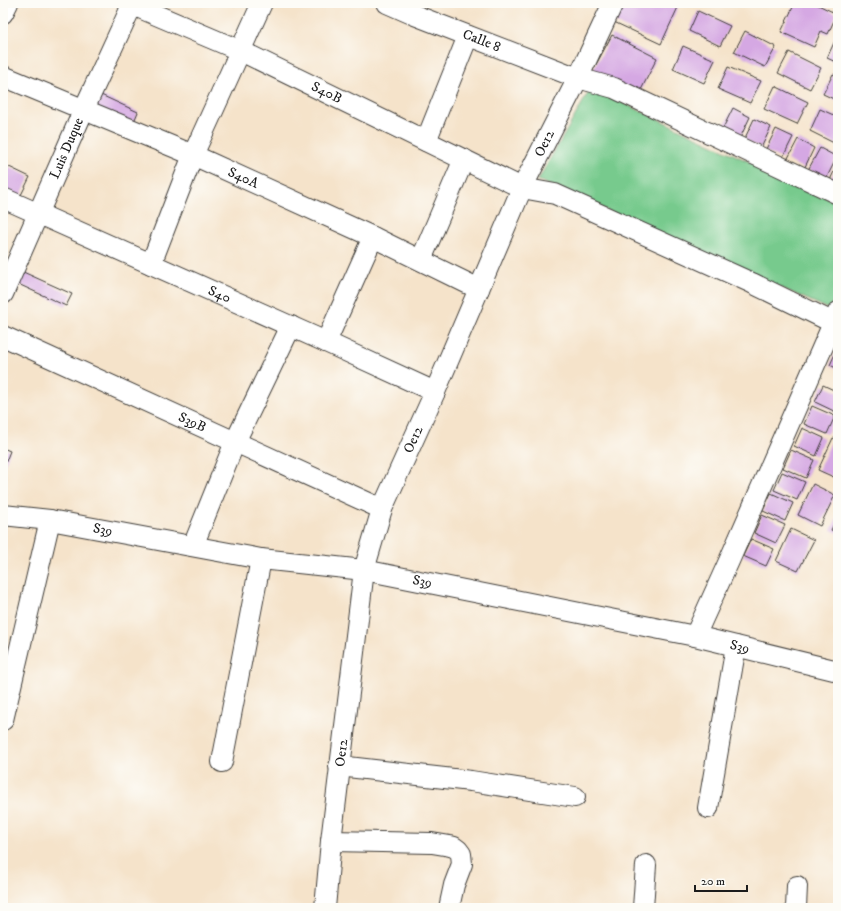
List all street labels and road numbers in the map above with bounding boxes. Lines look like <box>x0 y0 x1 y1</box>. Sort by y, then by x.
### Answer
street label: Calle 8 <box>460 25 503 56</box>
street label: S40B <box>308 78 345 108</box>
street label: Luis Duque <box>46 115 88 182</box>
street label: Oe12 <box>530 127 559 160</box>
street label: S40A <box>225 163 262 193</box>
street label: S40 <box>205 282 234 307</box>
street label: S39B <box>176 408 209 437</box>
street label: Oe12 <box>399 423 427 456</box>
street label: S39 <box>92 519 114 540</box>
street label: S39 <box>411 571 434 592</box>
street label: S39 <box>728 636 751 658</box>
street label: Oe12 <box>331 738 352 768</box>

